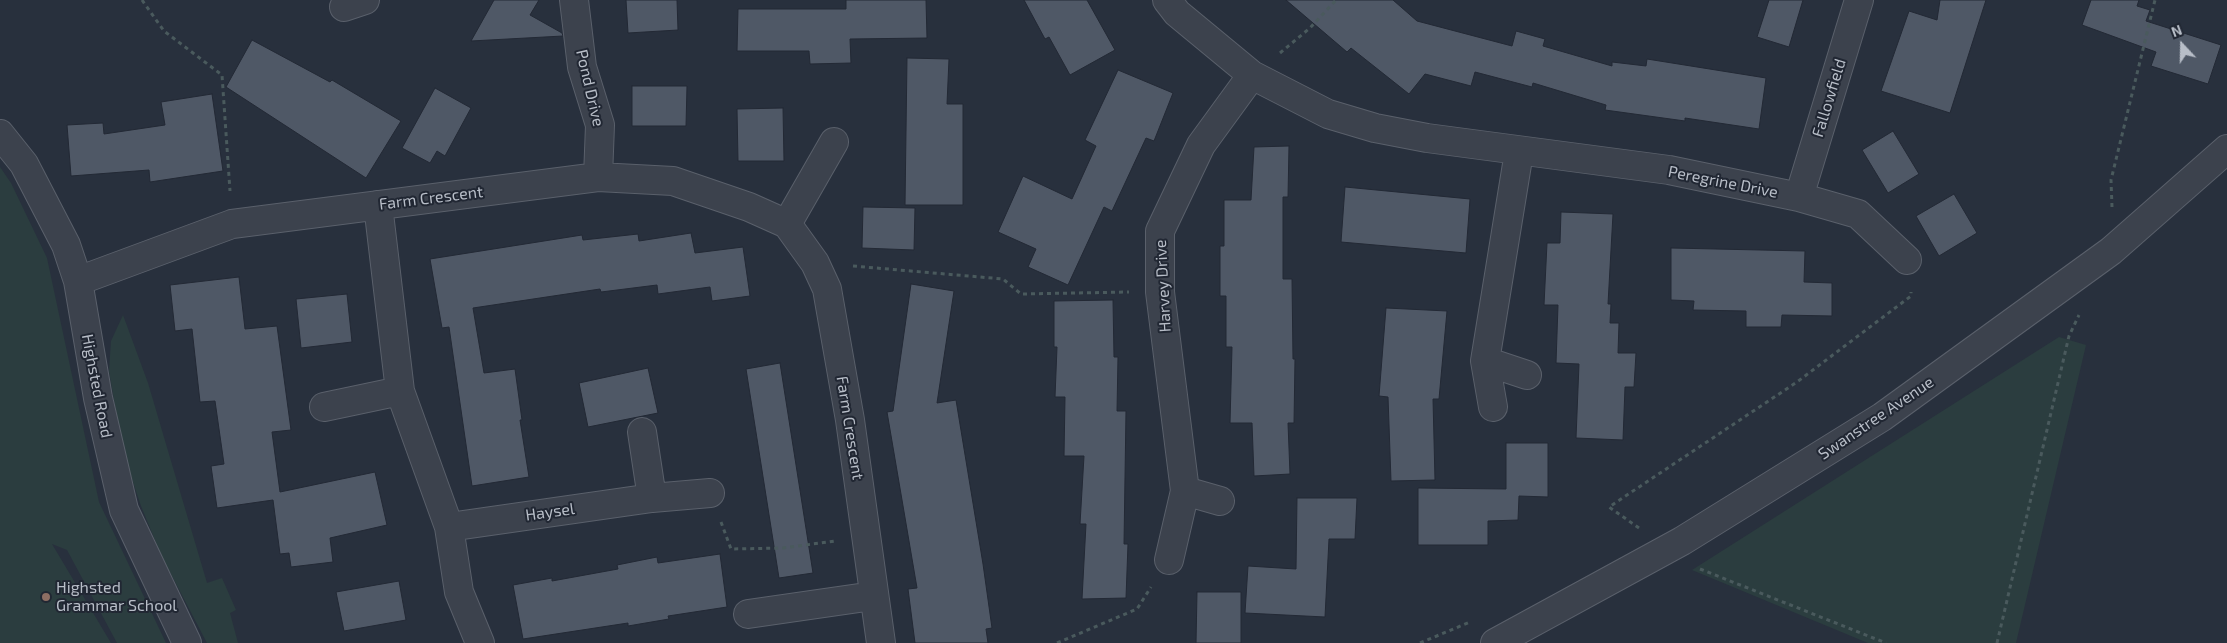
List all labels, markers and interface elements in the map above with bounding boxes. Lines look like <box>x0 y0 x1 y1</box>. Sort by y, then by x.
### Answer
north arrow <box>2157 20 2207 70</box>
text: N <box>2169 21 2184 40</box>
street label: Pond Drive <box>572 48 608 128</box>
street label: Fallowfield <box>1808 56 1850 140</box>
street label: Peregrine Drive <box>1666 162 1780 202</box>
street label: Farm Crescent <box>378 182 484 214</box>
street label: Harvey Drive <box>1151 239 1175 333</box>
street label: Highsted Road <box>78 332 116 440</box>
street label: Swanstree Avenue <box>1815 372 1937 464</box>
street label: Farm Crescent <box>832 375 868 481</box>
street label: Haysel <box>524 499 576 525</box>
place label: Highsted Grammar School <box>56 578 177 616</box>
marker: Highsted Grammar School <box>40 591 52 603</box>

